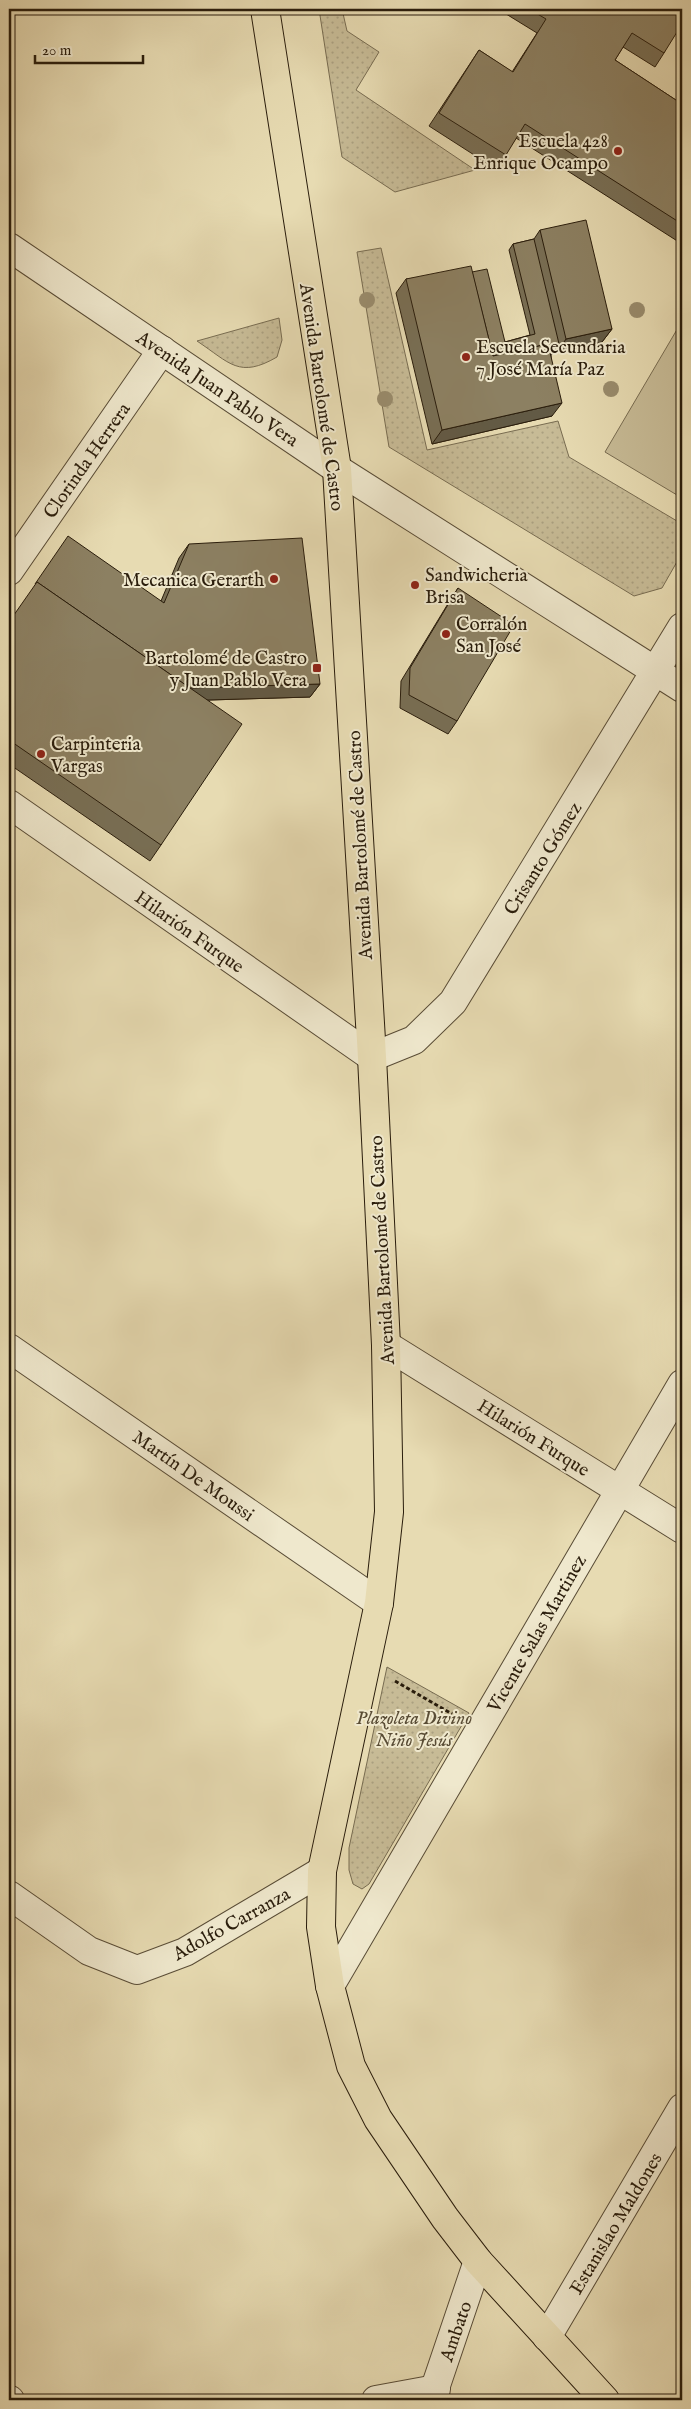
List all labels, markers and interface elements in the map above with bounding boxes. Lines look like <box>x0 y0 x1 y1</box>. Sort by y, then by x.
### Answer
scale bar <box>35 32 142 64</box>
text: 20 m <box>42 41 72 60</box>
place label: Escuela 428 Enrique Ocampo <box>473 130 608 176</box>
marker: Escuela 428 Enrique Ocampo <box>612 145 624 157</box>
street label: Avenida Bartolomé de Castro <box>293 281 349 513</box>
street label: Avenida Juan Pablo Vera <box>130 326 303 453</box>
place label: Escuela Secundaria 7 José María Paz <box>476 336 626 382</box>
marker: Escuela Secundaria 7 José María Paz <box>460 351 472 363</box>
street label: Clorinda Herrera <box>39 398 137 524</box>
place label: Sandwicheria Brisa <box>425 564 528 610</box>
place label: Mecanica Gerarth <box>123 569 264 593</box>
marker: Mecanica Gerarth <box>268 573 280 585</box>
marker: Sandwicheria Brisa <box>409 579 421 591</box>
place label: Corralón San José <box>456 613 527 659</box>
marker: Corralón San José <box>440 628 452 640</box>
place label: Bartolomé de Castro y Juan Pablo Vera <box>145 647 308 693</box>
marker: Bartolomé de Castro y Juan Pablo Vera <box>311 662 323 674</box>
street label: Avenida Bartolomé de Castro <box>343 730 379 961</box>
place label: Carpinteria Vargas <box>50 733 141 779</box>
marker: Carpinteria Vargas <box>35 748 47 760</box>
street label: Crisanto Gómez <box>499 798 588 920</box>
street label: Hilarión Furque <box>130 886 248 979</box>
street label: Avenida Bartolomé de Castro <box>365 1135 401 1366</box>
street label: Hilarión Furque <box>472 1395 594 1483</box>
street label: Martín De Moussi <box>127 1426 258 1528</box>
street label: Vicente Salas Martinez <box>482 1551 593 1718</box>
park label: Plazoleta Divino Niño Jesús <box>356 1707 472 1753</box>
street label: Adolfo Carranza <box>168 1882 296 1967</box>
street label: Estanislao Maldones <box>565 2149 669 2299</box>
street label: Ambato <box>435 2298 478 2366</box>

